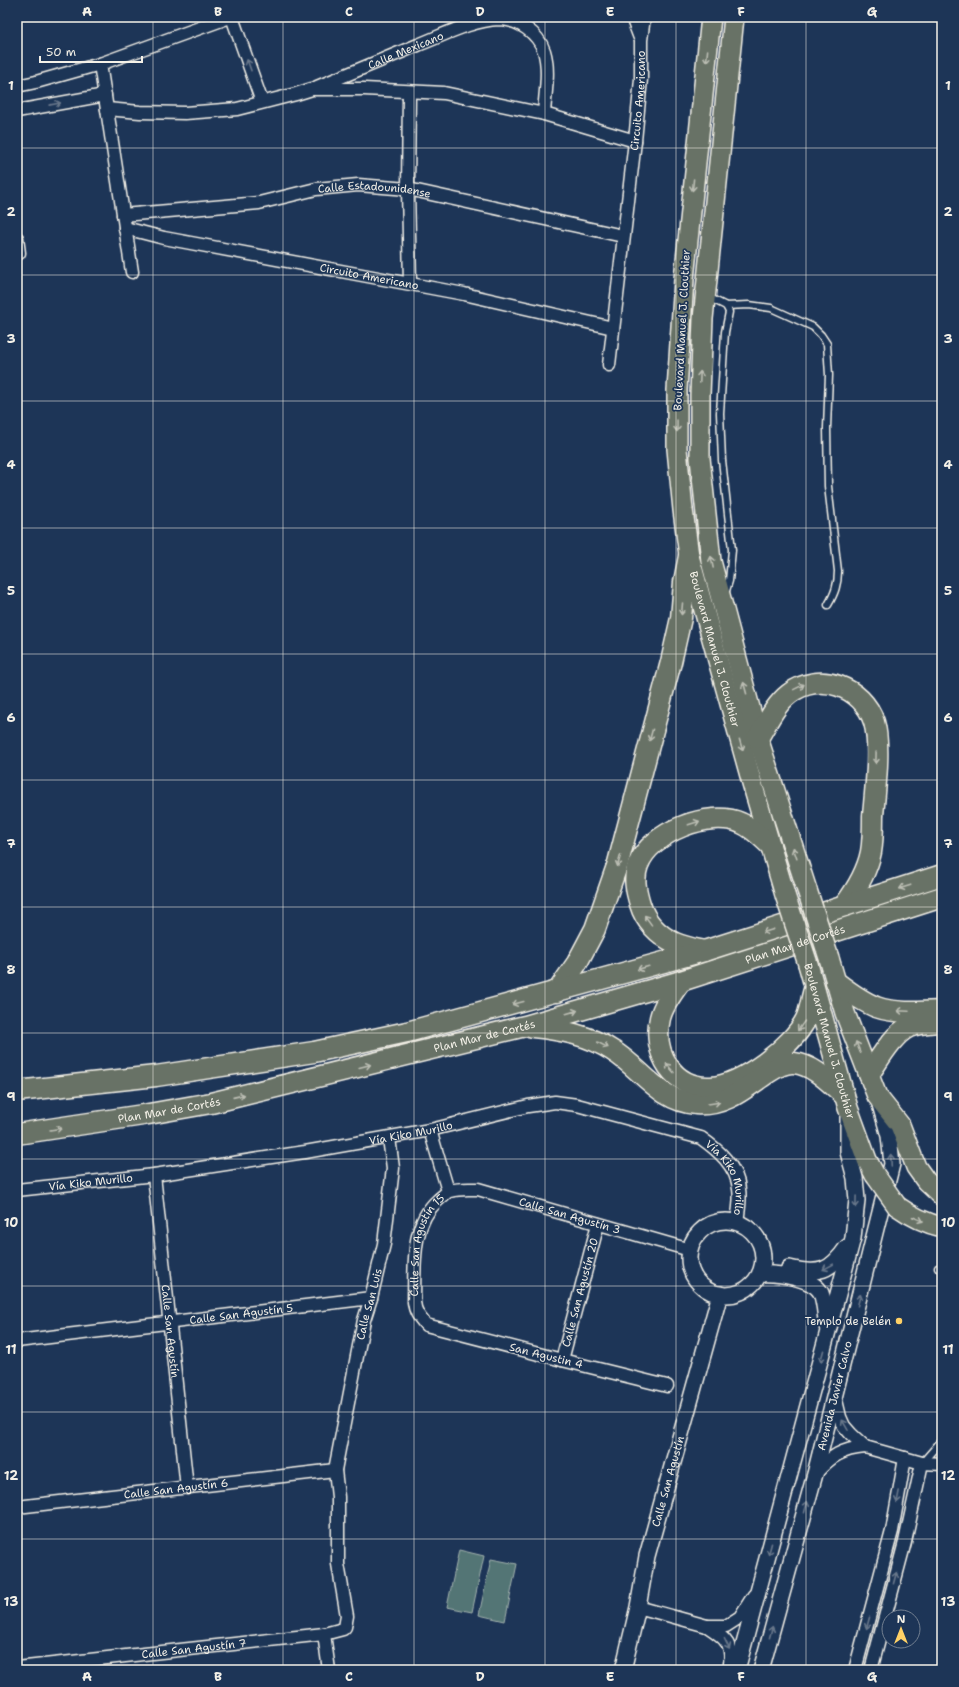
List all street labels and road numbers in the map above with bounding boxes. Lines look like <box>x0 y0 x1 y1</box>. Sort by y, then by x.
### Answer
street label: Calle Mexicano <box>366 28 446 73</box>
street label: Circuito Americano <box>626 50 649 151</box>
street label: Calle Estadounidense <box>317 177 432 201</box>
street label: Boulevard Manuel J. Clouthier <box>670 249 694 411</box>
street label: Circuito Americano <box>319 260 420 293</box>
street label: Boulevard Manuel J. Clouthier <box>686 569 744 729</box>
street label: Plan Mar de Cortés <box>743 921 847 967</box>
street label: Boulevard Manuel J. Clouthier <box>801 961 859 1121</box>
street label: Plan Mar de Cortés <box>432 1016 537 1056</box>
street label: Plan Mar de Cortés <box>117 1093 222 1126</box>
street label: Vía Kiko Murillo <box>368 1117 454 1148</box>
street label: Vía Kiko Murillo <box>702 1136 747 1217</box>
street label: Vía Kiko Murillo <box>48 1170 134 1194</box>
street label: Calle San Agustín 15 <box>407 1190 448 1297</box>
street label: Calle San Agustín 3 <box>517 1194 622 1237</box>
street label: Calle San Agustín 20 <box>558 1236 602 1349</box>
street label: Calle San Luis <box>353 1267 385 1341</box>
street label: Calle San Agustín <box>158 1284 183 1379</box>
street label: Calle San Agustín 5 <box>189 1300 294 1327</box>
street label: Avenida Javier Calvo <box>814 1339 855 1452</box>
street label: San Agustin 4 <box>508 1340 585 1372</box>
street label: Calle San Agustín <box>648 1434 688 1529</box>
street label: Calle San Agustín 6 <box>123 1475 229 1502</box>
street label: Calle San Agustín 7 <box>141 1635 247 1662</box>

